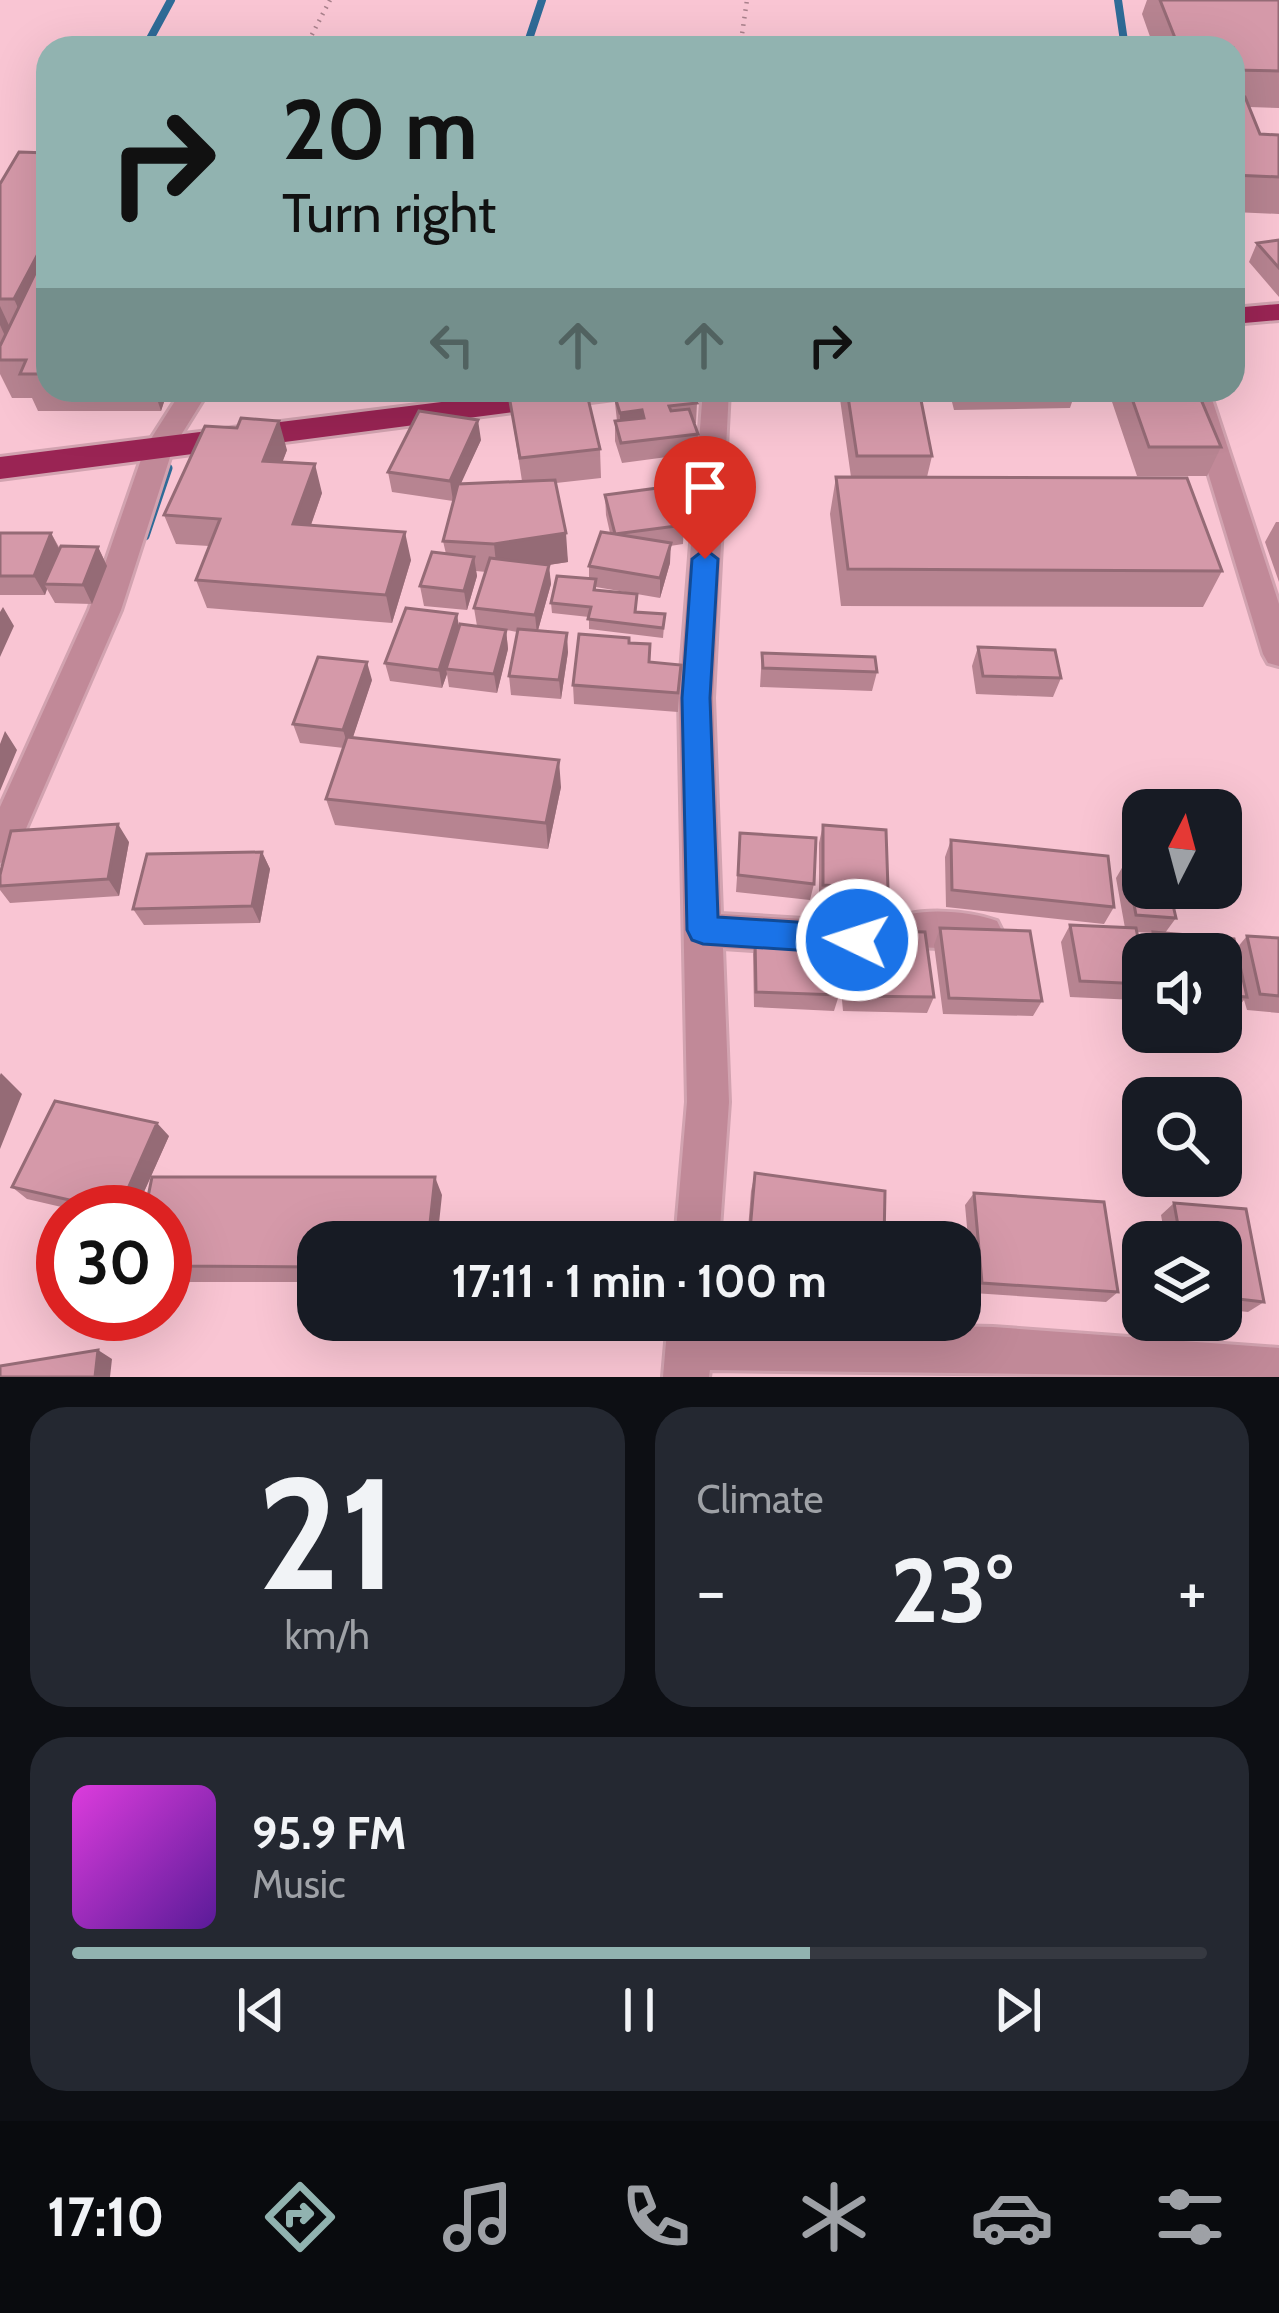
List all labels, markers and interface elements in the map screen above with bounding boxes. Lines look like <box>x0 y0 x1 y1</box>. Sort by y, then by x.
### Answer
text: 20 m <box>282 78 478 180</box>
icon: right <box>84 84 240 240</box>
text: Turn right <box>282 180 496 246</box>
icon: left <box>419 312 485 378</box>
icon: ahead <box>545 312 611 378</box>
icon: ahead <box>671 312 737 378</box>
icon: right <box>797 312 863 378</box>
pin <box>654 436 756 559</box>
icon: arrive <box>672 454 738 520</box>
north arrow <box>1122 789 1242 909</box>
map controls <box>1122 789 1242 1341</box>
position arrow <box>794 877 920 1003</box>
button: sound <box>1122 933 1242 1053</box>
button: search <box>1122 1077 1242 1197</box>
speed limit sign: 30 <box>36 1185 192 1341</box>
button: layers <box>1122 1221 1242 1341</box>
text: 17:11 · 1 min · 100 m <box>452 1254 827 1308</box>
text: 21 <box>257 1438 397 1628</box>
text: Climate <box>697 1475 823 1523</box>
text: 23° <box>891 1535 1013 1645</box>
text: − <box>697 1550 726 1631</box>
text: + <box>1178 1550 1207 1631</box>
text: km/h <box>285 1611 370 1659</box>
text: 95.9 FM <box>252 1806 407 1860</box>
text: Music <box>252 1860 346 1908</box>
icon: previous <box>228 1977 294 2043</box>
icon: pause <box>606 1977 672 2043</box>
icon: next <box>985 1977 1051 2043</box>
icon: directions <box>258 2175 342 2259</box>
icon: music <box>436 2175 520 2259</box>
icon: phone <box>614 2175 698 2259</box>
icon: climate <box>792 2175 876 2259</box>
icon: car <box>970 2175 1054 2259</box>
icon: filters <box>1148 2175 1232 2259</box>
text: 17:10 <box>47 2184 164 2250</box>

